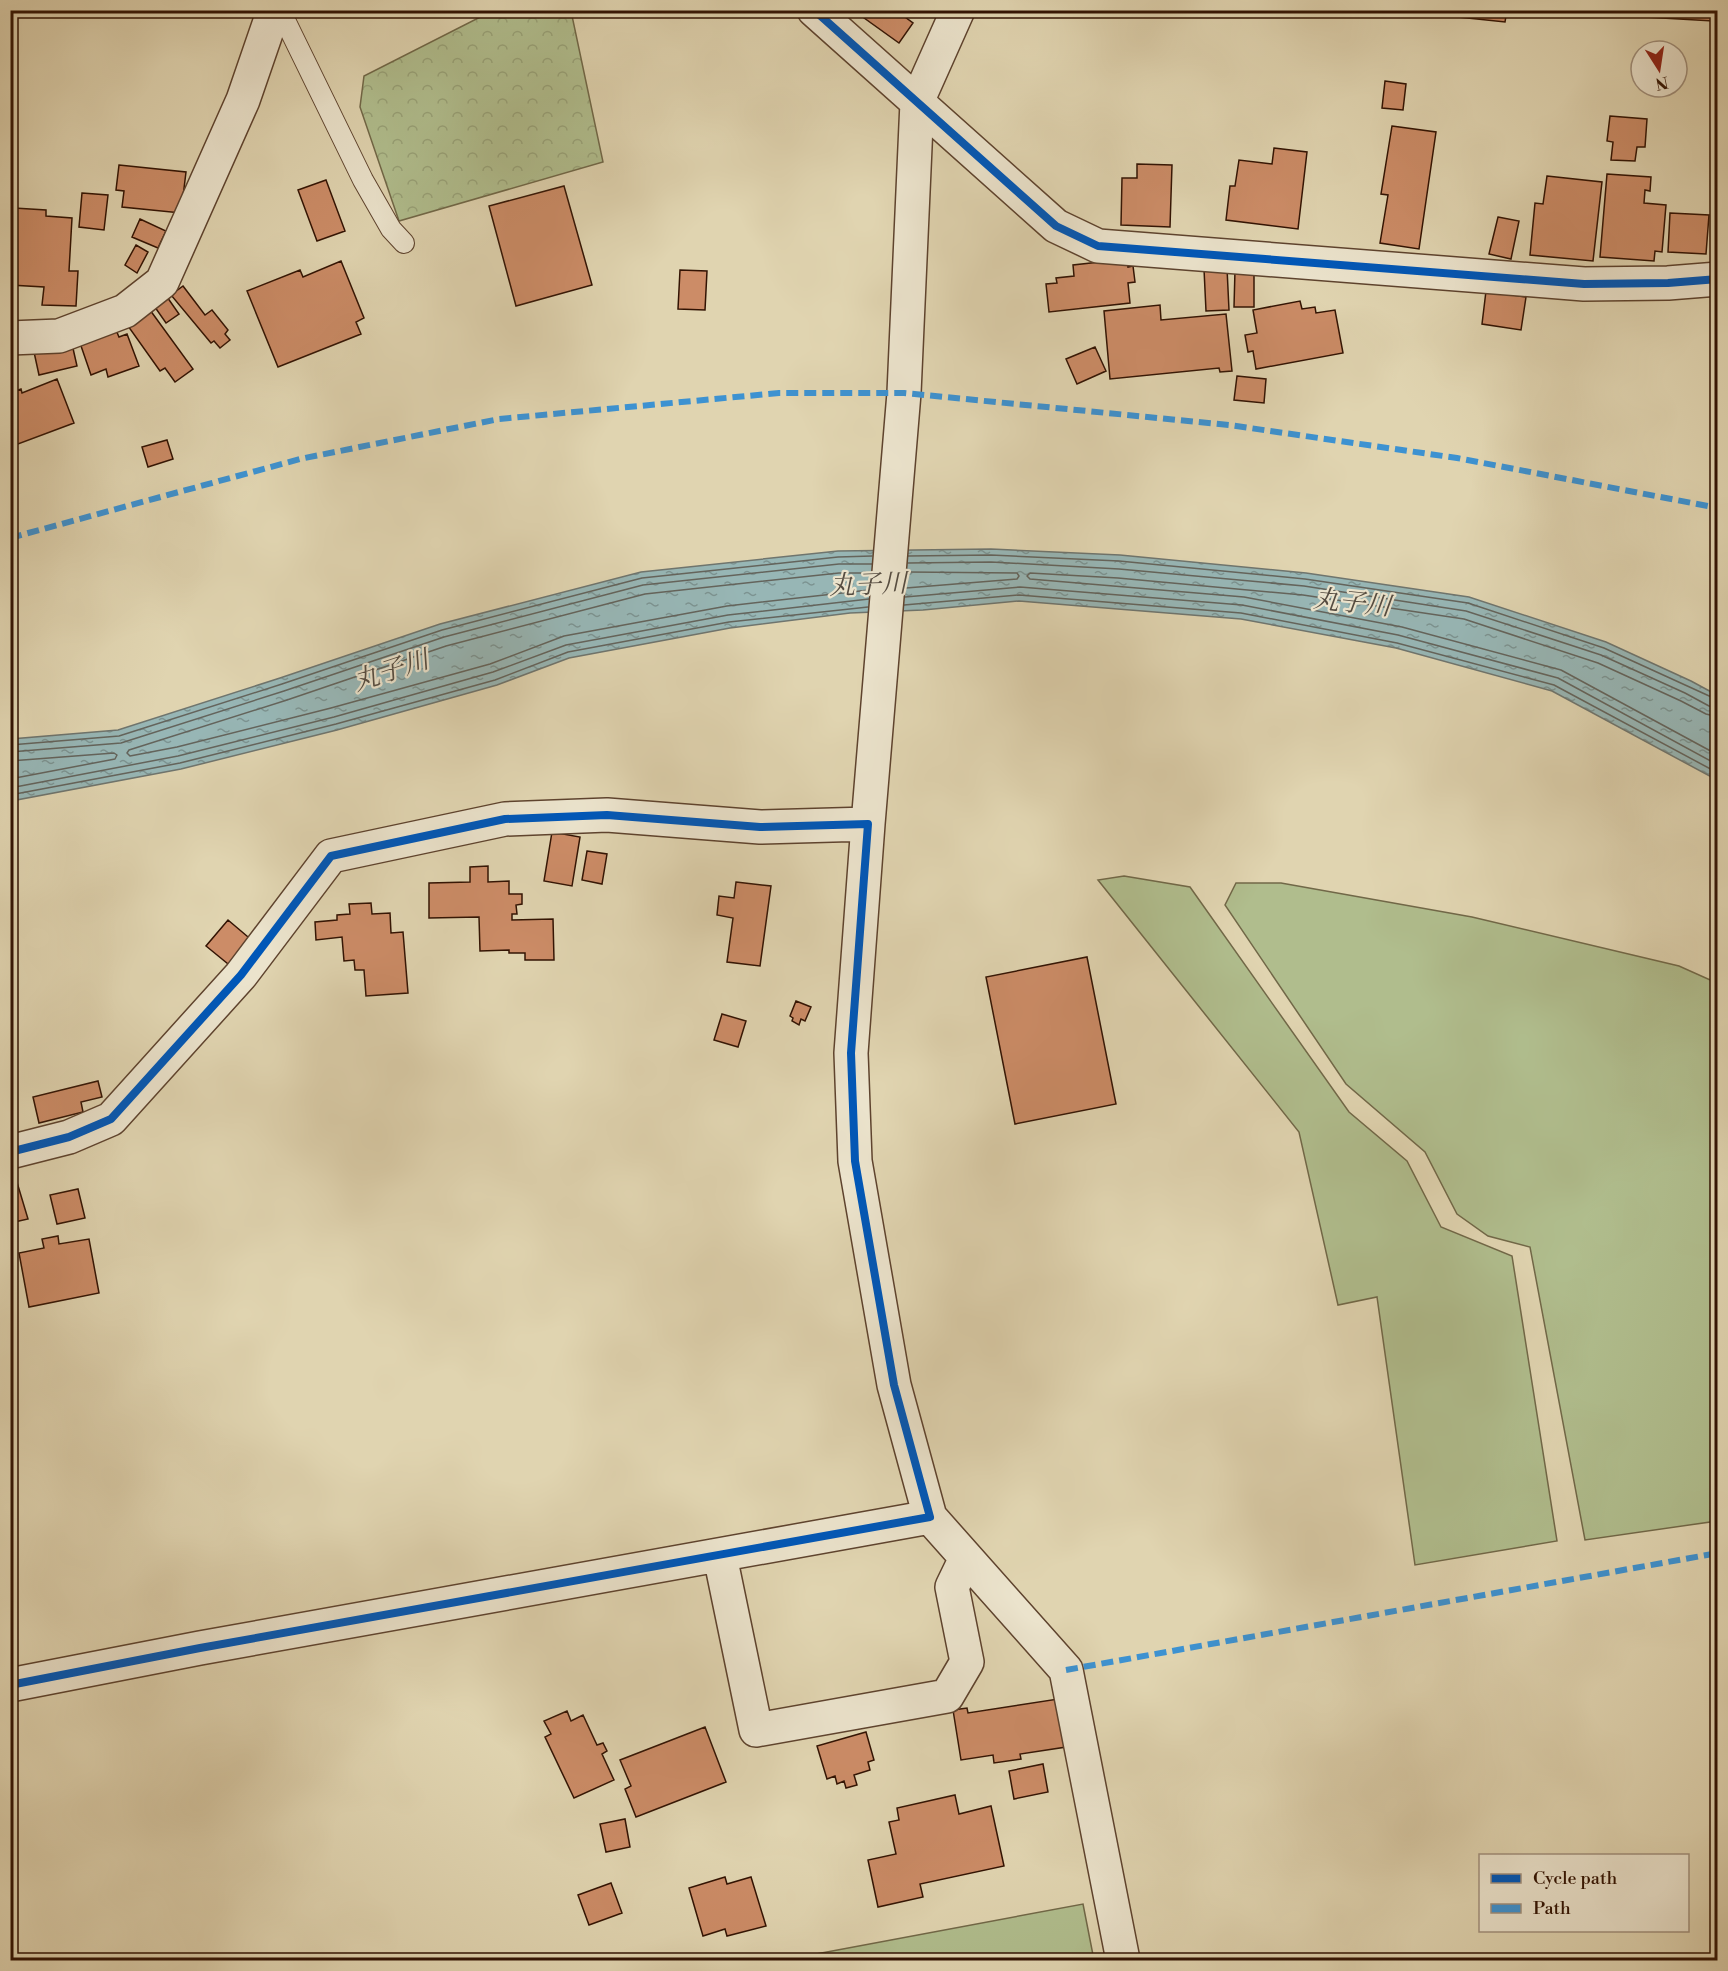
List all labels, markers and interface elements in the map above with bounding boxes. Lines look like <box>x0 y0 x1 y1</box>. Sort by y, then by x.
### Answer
north arrow <box>1629 39 1689 99</box>
text: N <box>1653 72 1670 94</box>
water label: 丸子川 <box>828 568 911 602</box>
water label: 丸子川 <box>1312 583 1395 623</box>
water label: 丸子川 <box>349 643 436 698</box>
legend <box>1479 1854 1689 1932</box>
text: Cycle path <box>1533 1867 1617 1890</box>
text: Path <box>1533 1897 1571 1920</box>

